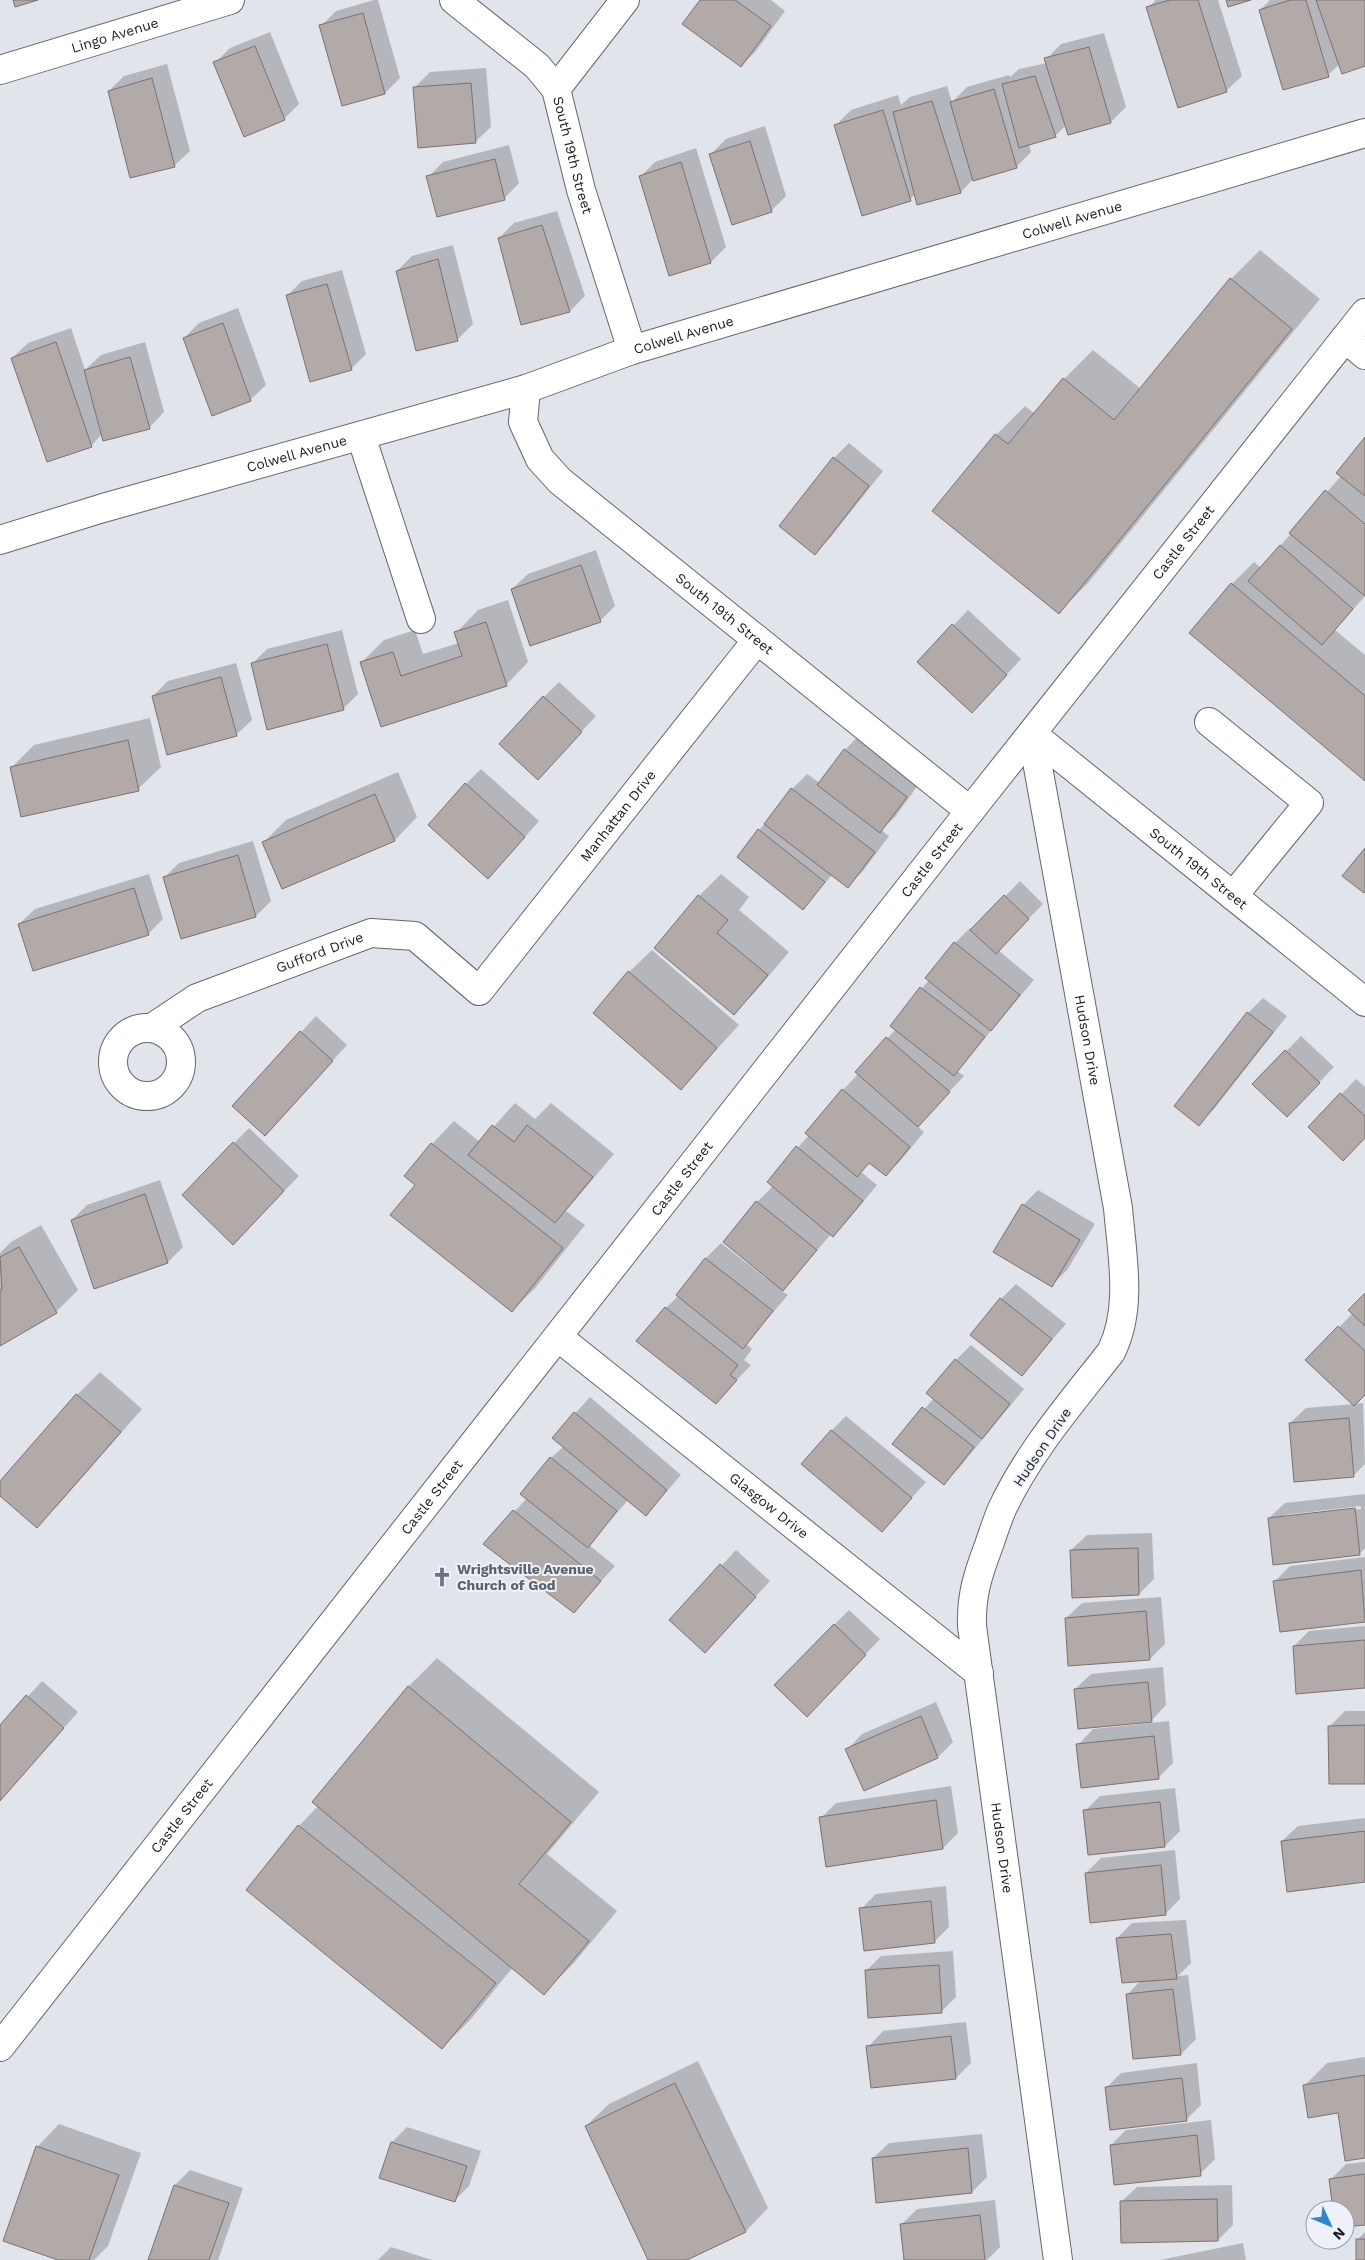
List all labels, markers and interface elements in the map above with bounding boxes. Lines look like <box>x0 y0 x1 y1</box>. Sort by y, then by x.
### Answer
street label: Lingo Avenue <box>69 14 160 56</box>
street label: South 19th Street <box>550 95 596 216</box>
street label: Colwell Avenue <box>1020 197 1124 242</box>
street label: Colwell Avenue <box>632 312 735 357</box>
street label: Colwell Avenue <box>245 432 349 475</box>
street label: Castle Street <box>1149 502 1217 583</box>
street label: South 19th Street <box>673 569 777 658</box>
street label: Manhattan Drive <box>577 767 659 864</box>
street label: Castle Street <box>897 819 966 900</box>
street label: South 19th Street <box>1147 824 1251 912</box>
street label: Gufford Drive <box>274 929 365 976</box>
street label: Hudson Drive <box>1071 993 1104 1087</box>
street label: Castle Street <box>647 1138 716 1219</box>
street label: Hudson Drive <box>1010 1405 1074 1489</box>
street label: Castle Street <box>397 1457 466 1538</box>
street label: Glasgow Drive <box>726 1469 812 1542</box>
place label: Wrightsville Avenue Church of God <box>457 1561 594 1593</box>
church icon: Wrightsville Avenue Church of God <box>431 1566 453 1588</box>
street label: Castle Street <box>147 1775 216 1856</box>
street label: Hudson Drive <box>988 1801 1016 1894</box>
north arrow <box>1305 2200 1355 2250</box>
text: N <box>1330 2225 1349 2243</box>

